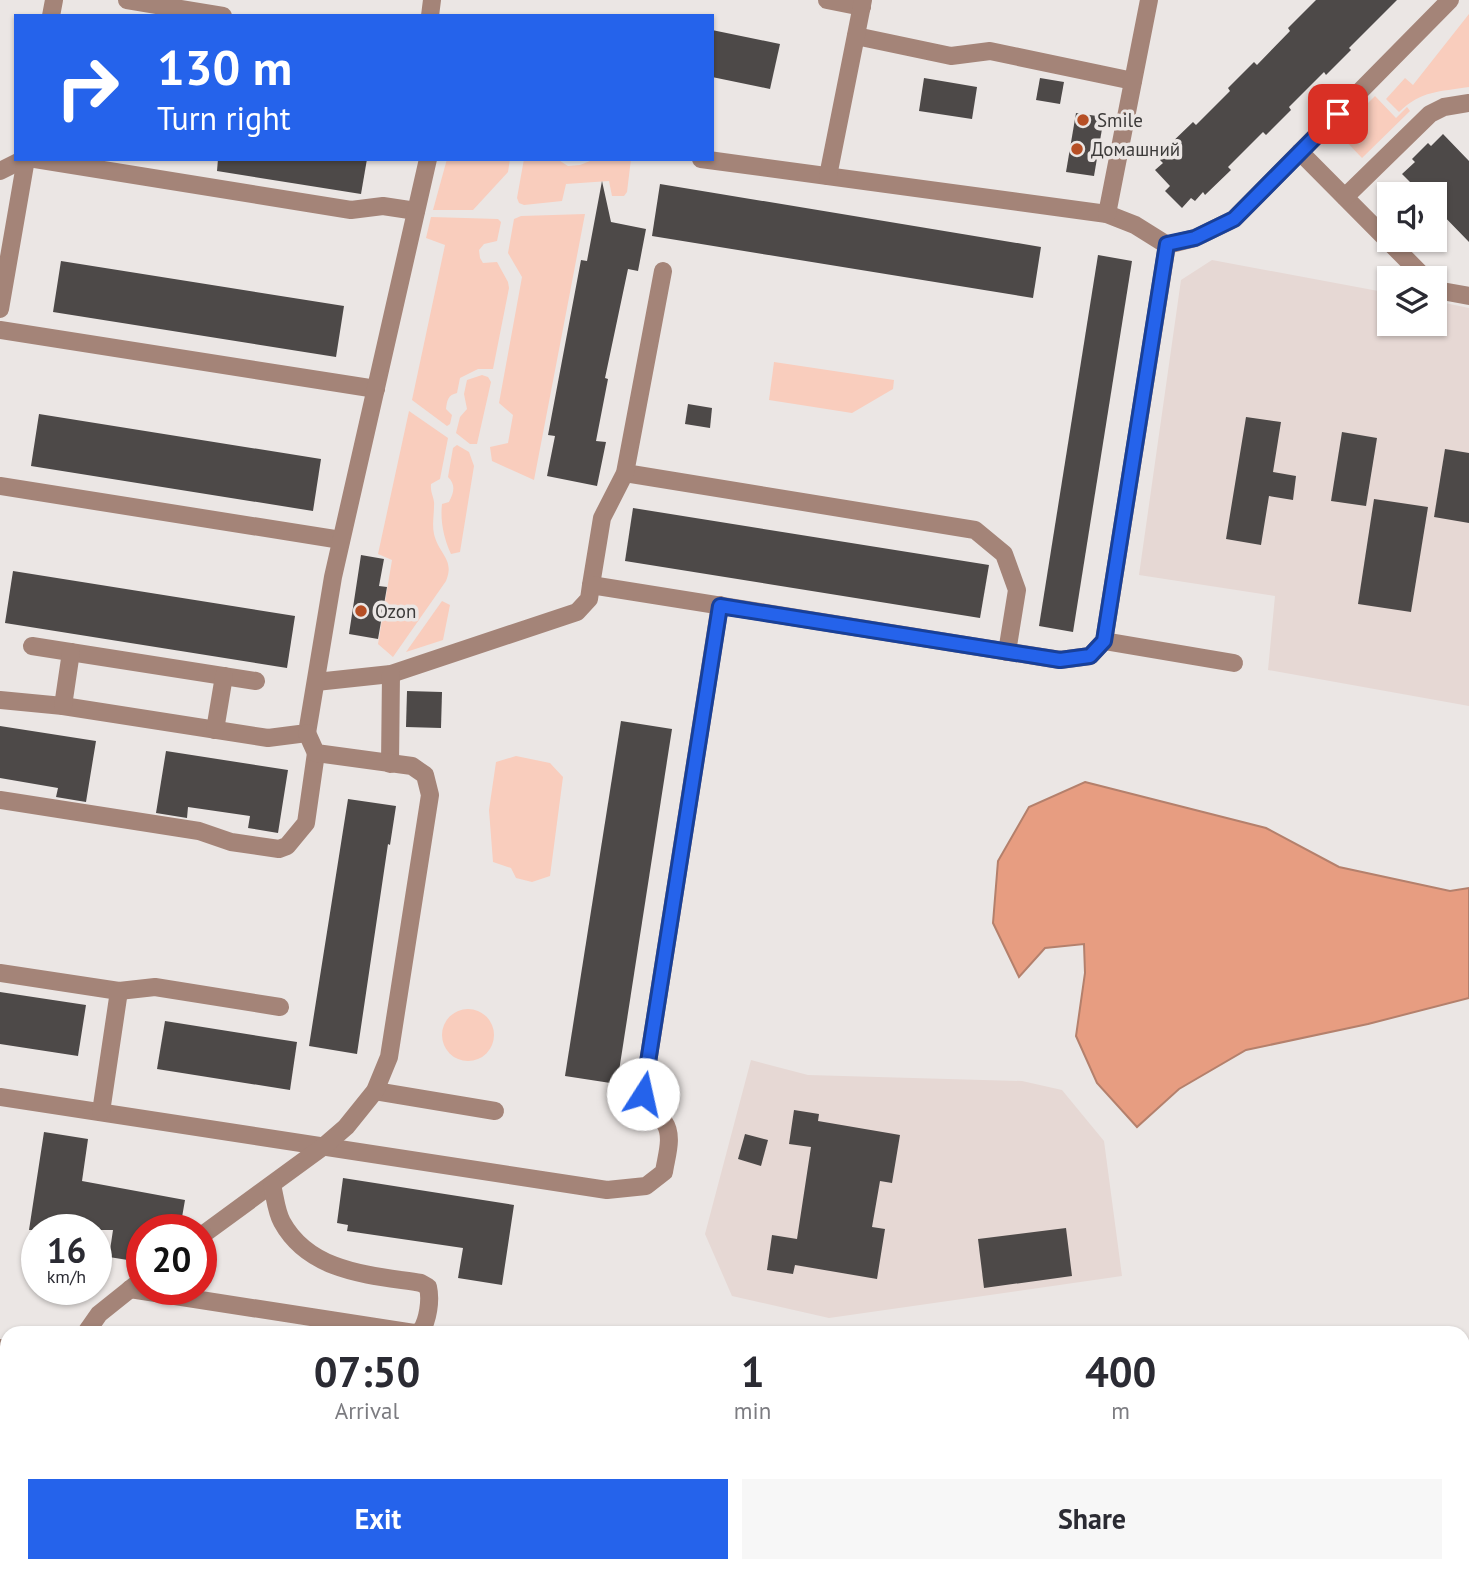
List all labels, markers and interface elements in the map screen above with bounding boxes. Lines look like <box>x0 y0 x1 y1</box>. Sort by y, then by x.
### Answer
text: 130 m <box>157 35 292 99</box>
icon: right <box>42 42 133 133</box>
pin <box>1308 84 1368 144</box>
icon: arrive <box>1319 95 1357 133</box>
text: Turn right <box>157 97 291 139</box>
place label: Smile <box>1097 108 1143 132</box>
marker: Smile <box>1075 112 1091 128</box>
place label: Домашний <box>1091 137 1180 161</box>
marker: Домашний <box>1069 141 1085 157</box>
map controls <box>1377 182 1447 336</box>
button: sound <box>1377 182 1447 252</box>
button: layers <box>1377 266 1447 336</box>
place label: Ozon <box>375 599 416 623</box>
marker: Ozon <box>353 603 369 619</box>
position arrow <box>606 1057 680 1131</box>
speed limit sign: 20 <box>126 1214 217 1305</box>
text: 16 <box>47 1227 86 1273</box>
text: km/h <box>47 1265 86 1288</box>
text: 07:50 <box>314 1344 420 1399</box>
text: 1 <box>741 1344 764 1399</box>
text: 400 <box>1085 1344 1156 1399</box>
text: Arrival <box>335 1396 399 1425</box>
text: min <box>734 1396 771 1425</box>
text: m <box>1111 1396 1130 1425</box>
button: Exit <box>28 1479 728 1559</box>
button: Share <box>742 1479 1442 1559</box>

